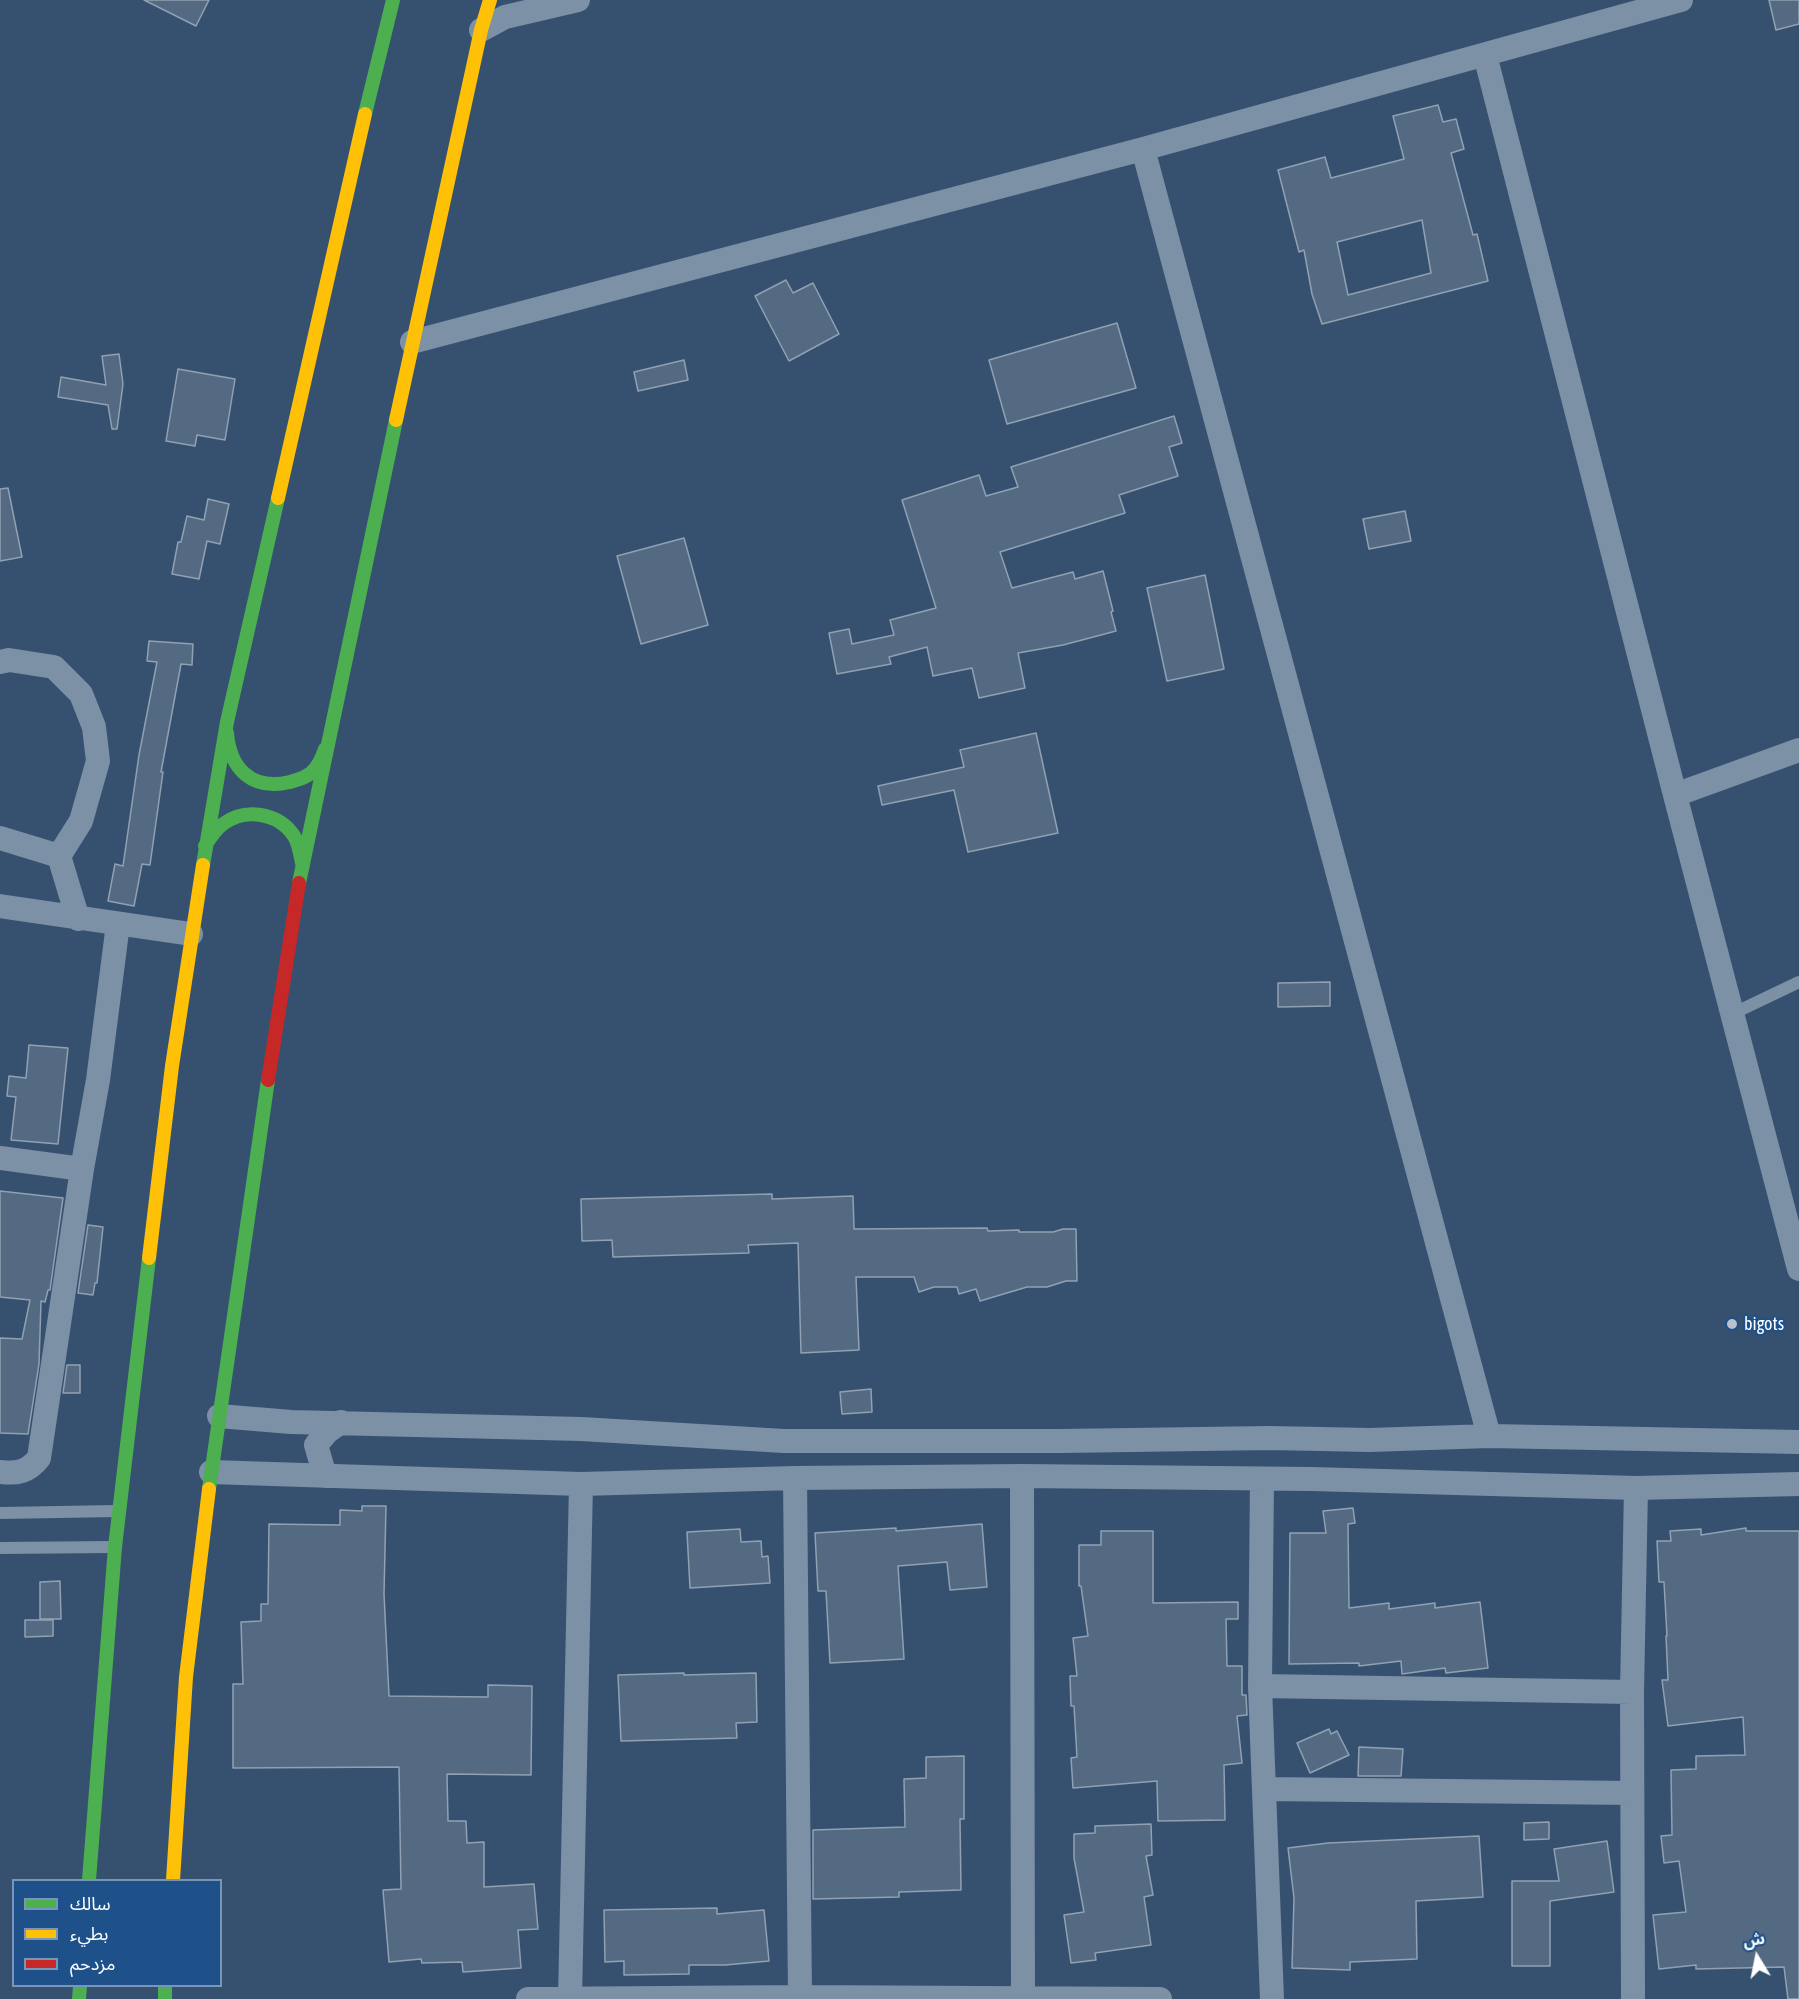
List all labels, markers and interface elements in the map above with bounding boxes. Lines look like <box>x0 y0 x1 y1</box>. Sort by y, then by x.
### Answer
place label: bigots <box>1744 1313 1784 1335</box>
marker: bigots <box>1725 1317 1739 1331</box>
legend <box>12 1879 222 1987</box>
text: سالك <box>70 1893 111 1914</box>
text: بطيء <box>70 1923 108 1944</box>
north arrow <box>1727 1927 1787 1987</box>
text: ش <box>1742 1929 1766 1950</box>
text: مزدحم <box>70 1953 115 1974</box>

